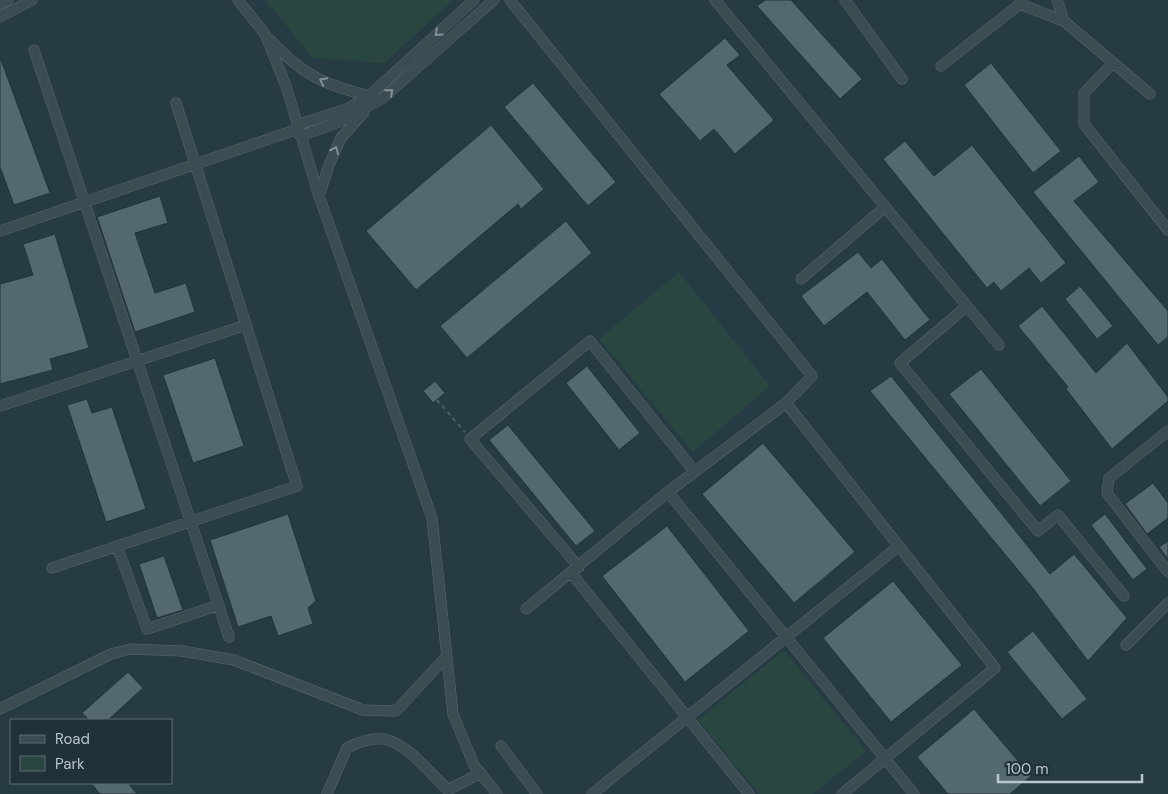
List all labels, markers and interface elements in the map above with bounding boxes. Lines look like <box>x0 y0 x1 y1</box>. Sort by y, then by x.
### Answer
one-way arrow <box>435 27 444 36</box>
one-way arrow <box>319 77 328 87</box>
one-way arrow <box>385 88 394 97</box>
one-way arrow <box>329 146 340 155</box>
legend <box>10 719 172 784</box>
text: Road <box>55 729 90 749</box>
scale bar <box>998 752 1142 784</box>
text: Park <box>55 754 85 774</box>
text: 100 m <box>1006 759 1049 779</box>

